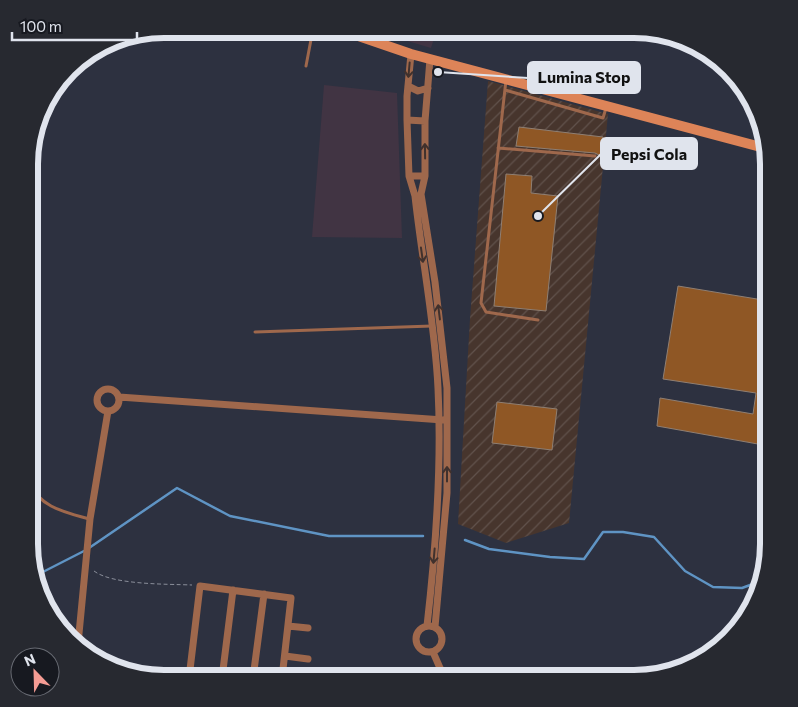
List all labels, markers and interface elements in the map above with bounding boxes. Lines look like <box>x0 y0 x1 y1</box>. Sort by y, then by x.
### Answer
scale bar <box>12 10 138 42</box>
text: 100 m <box>20 17 62 35</box>
one-way arrow <box>405 62 414 78</box>
callout: Lumina Stop <box>528 62 640 93</box>
text: Lumina Stop <box>538 67 630 86</box>
callout: Pepsi Cola <box>601 138 697 169</box>
one-way arrow <box>420 143 430 160</box>
text: Pepsi Cola <box>611 144 687 163</box>
one-way arrow <box>418 247 428 263</box>
one-way arrow <box>434 304 444 320</box>
one-way arrow <box>443 466 452 482</box>
one-way arrow <box>429 548 439 564</box>
north arrow <box>10 647 60 697</box>
text: N <box>22 650 38 669</box>

